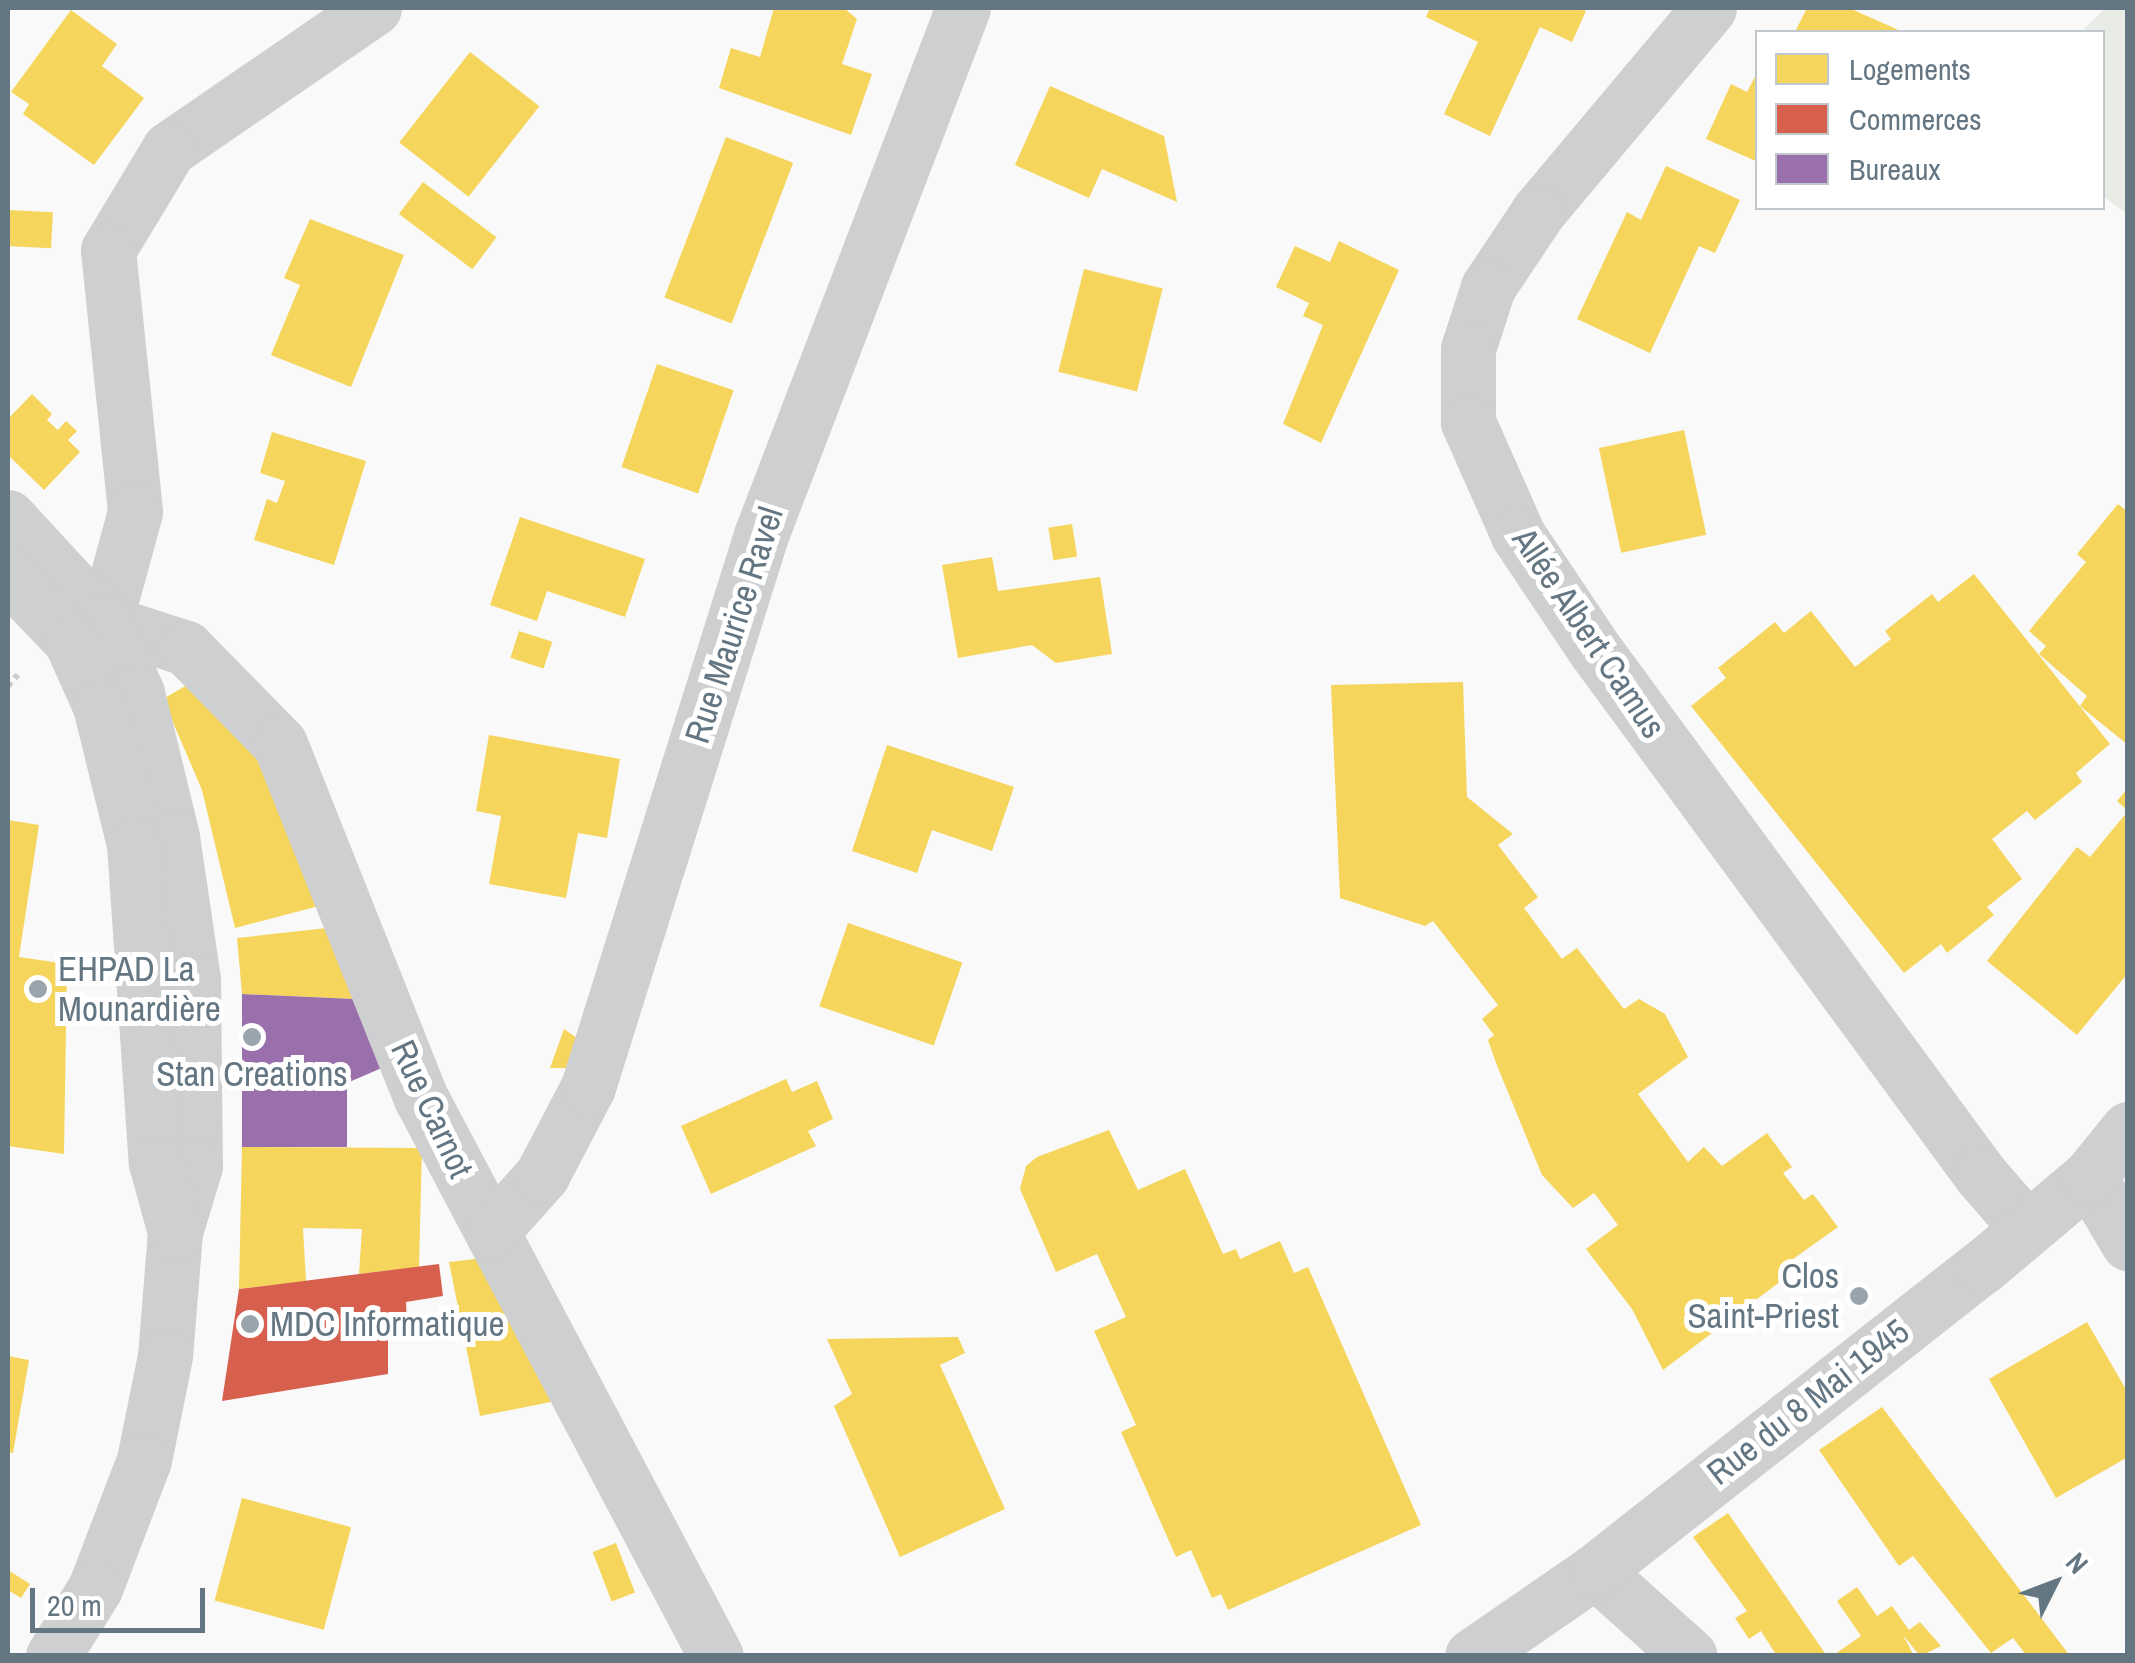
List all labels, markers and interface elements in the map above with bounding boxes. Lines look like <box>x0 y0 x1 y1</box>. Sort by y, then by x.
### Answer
legend <box>1755 30 2105 210</box>
text: Logements <box>1849 49 1971 89</box>
text: Commerces <box>1849 99 1982 139</box>
text: Bureaux <box>1849 149 1941 189</box>
street label: Rue Maurice Ravel <box>676 502 792 748</box>
street label: Allée Albert Camus <box>1503 519 1675 747</box>
place label: EHPAD La Mounardière <box>58 948 221 1030</box>
marker: EHPAD La Mounardière <box>27 978 49 1000</box>
marker: Stan Creations <box>241 1026 263 1048</box>
street label: Rue Carnot <box>382 1034 482 1184</box>
place label: Stan Creations <box>156 1053 348 1095</box>
place label: Clos Saint-Priest <box>1687 1255 1839 1337</box>
marker: Clos Saint-Priest <box>1848 1285 1870 1307</box>
place label: MDC Informatique <box>270 1303 504 1345</box>
street label: Rue du 8 Mai 1945 <box>1699 1310 1917 1494</box>
marker: MDC Informatique <box>239 1313 261 1335</box>
north arrow <box>2005 1533 2105 1633</box>
text: N <box>2058 1544 2097 1582</box>
scale bar <box>35 1568 210 1630</box>
text: 20 m <box>47 1585 102 1625</box>

